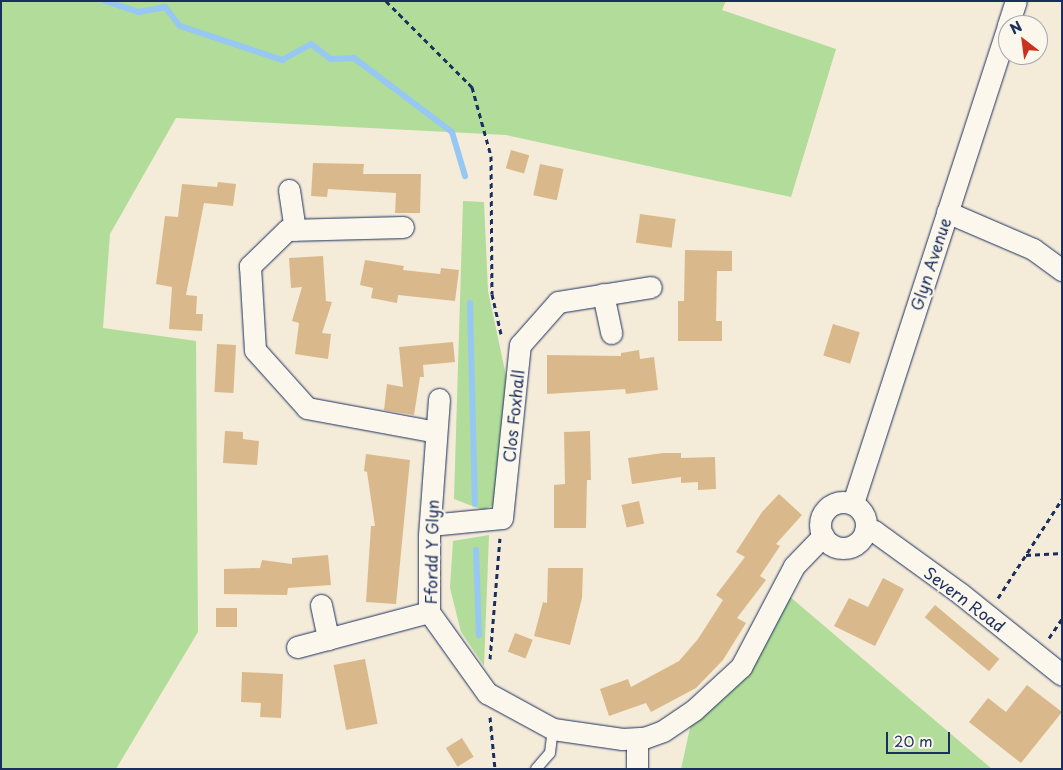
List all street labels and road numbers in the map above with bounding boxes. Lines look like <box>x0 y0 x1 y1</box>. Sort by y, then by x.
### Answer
street label: Glyn Avenue <box>906 215 954 313</box>
street label: Clos Foxhall <box>499 369 527 463</box>
street label: Ffordd Y Glyn <box>420 498 442 606</box>
street label: Severn Road <box>921 562 1009 636</box>

